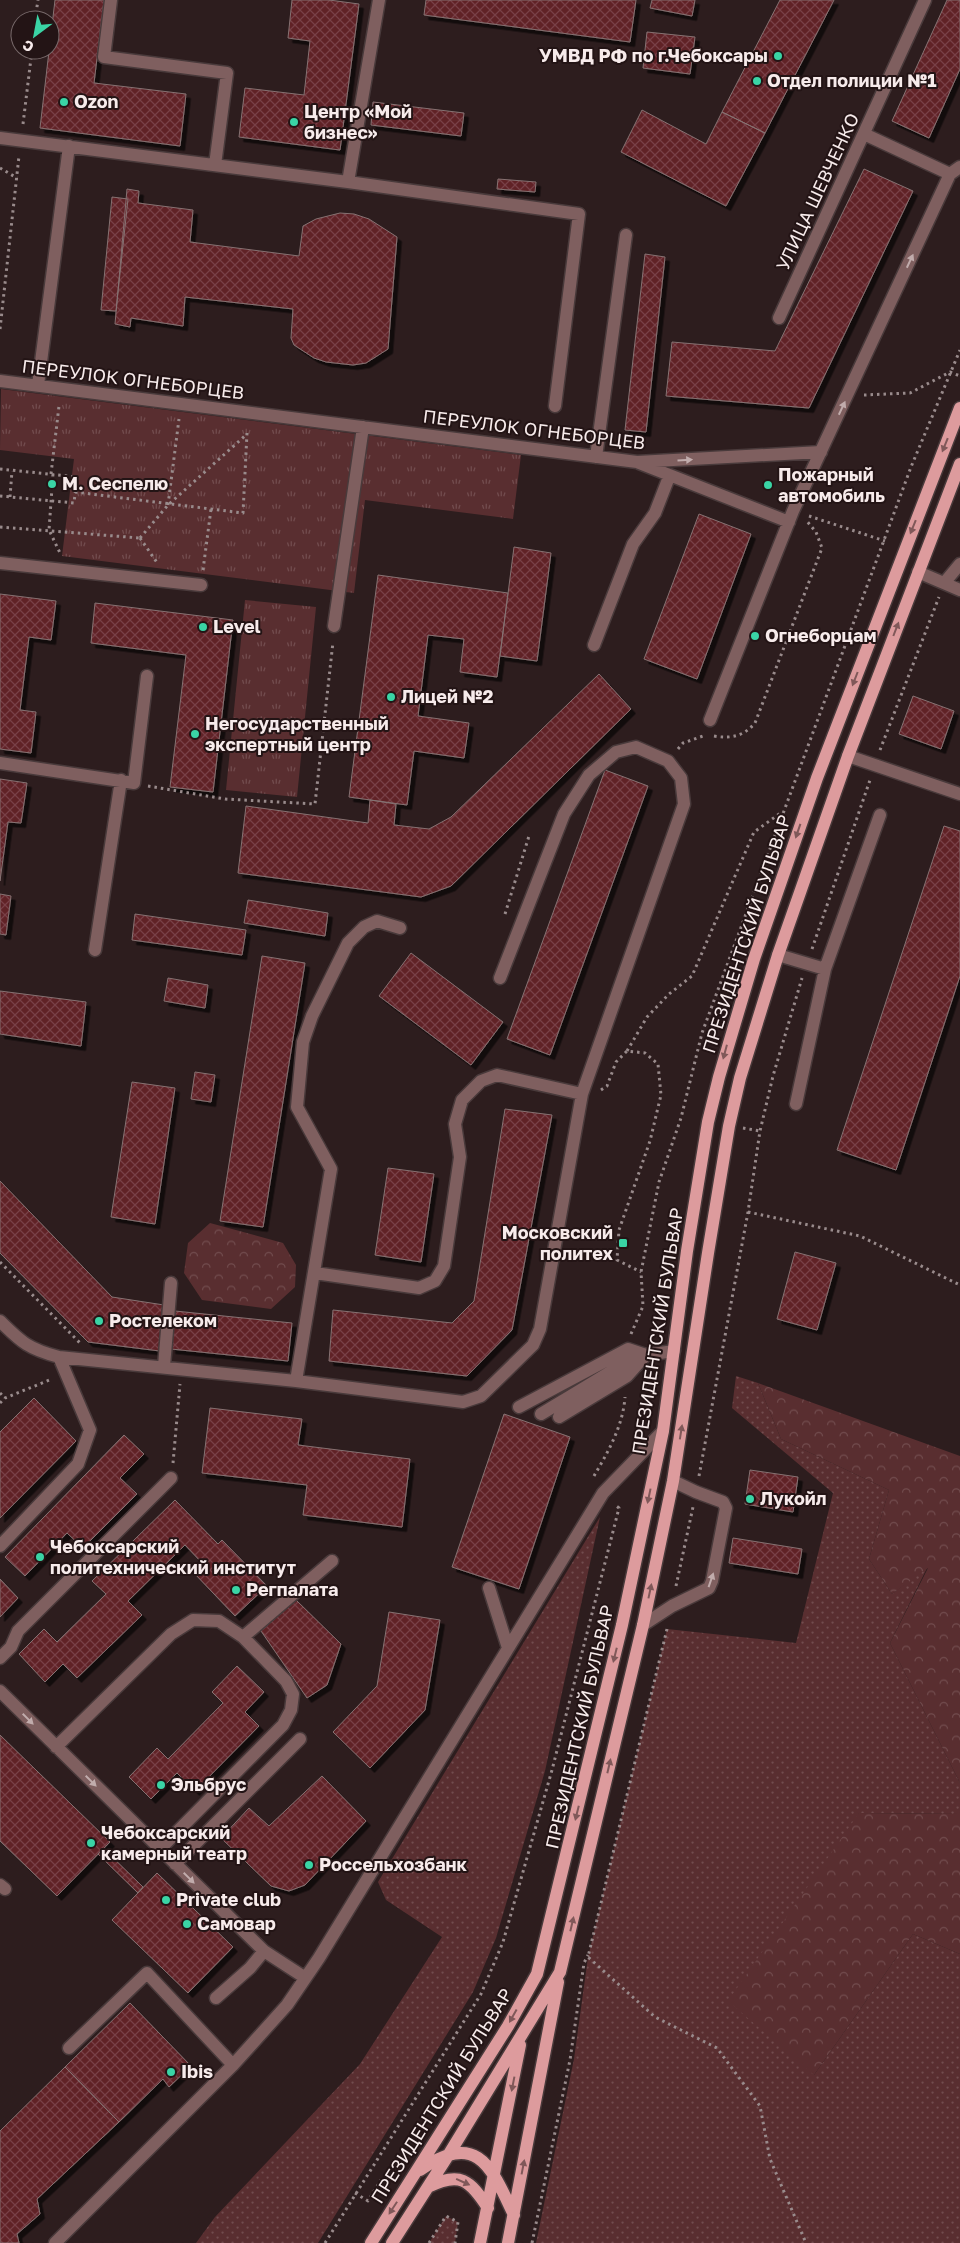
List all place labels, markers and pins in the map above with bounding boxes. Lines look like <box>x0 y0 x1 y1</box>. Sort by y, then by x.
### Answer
place label: УМВД РФ по г.Чебоксары <box>539 44 768 66</box>
marker: УМВД РФ по г.Чебоксары <box>772 50 784 62</box>
place label: Отдел полиции №1 <box>767 69 937 91</box>
marker: Отдел полиции №1 <box>751 75 763 87</box>
place label: Ozon <box>74 90 119 112</box>
marker: Ozon <box>58 96 70 108</box>
place label: Центр «Мой бизнес» <box>304 100 412 143</box>
marker: Центр «Мой бизнес» <box>288 116 300 128</box>
place label: Пожарный автомобиль <box>778 463 885 506</box>
place label: М. Сеспелю <box>62 472 168 494</box>
marker: М. Сеспелю <box>46 478 58 490</box>
marker: Пожарный автомобиль <box>762 479 774 491</box>
place label: Level <box>213 615 261 637</box>
marker: Level <box>197 621 209 633</box>
place label: Огнеборцам <box>765 624 876 646</box>
marker: Огнеборцам <box>749 630 761 642</box>
place label: Лицей №2 <box>401 685 493 707</box>
marker: Лицей №2 <box>385 691 397 703</box>
place label: Негосударственный экспертный центр <box>205 712 389 755</box>
marker: Негосударственный экспертный центр <box>189 728 201 740</box>
place label: Московский политех <box>502 1221 614 1264</box>
marker: Московский политех <box>617 1237 629 1249</box>
place label: Ростелеком <box>109 1309 217 1331</box>
marker: Ростелеком <box>93 1315 105 1327</box>
place label: Лукойл <box>760 1487 827 1509</box>
marker: Лукойл <box>744 1493 756 1505</box>
place label: Чебоксарский политехнический институт <box>50 1535 296 1578</box>
marker: Чебоксарский политехнический институт <box>34 1551 46 1563</box>
place label: Регпалата <box>246 1578 338 1600</box>
marker: Регпалата <box>230 1584 242 1596</box>
place label: Эльбрус <box>171 1773 246 1795</box>
marker: Эльбрус <box>155 1779 167 1791</box>
place label: Чебоксарский камерный театр <box>101 1821 247 1864</box>
marker: Чебоксарский камерный театр <box>85 1837 97 1849</box>
place label: Россельхозбанк <box>319 1853 468 1875</box>
marker: Россельхозбанк <box>303 1859 315 1871</box>
place label: Private club <box>176 1888 281 1910</box>
marker: Private club <box>160 1894 172 1906</box>
place label: Самовар <box>197 1912 276 1934</box>
marker: Самовар <box>181 1918 193 1930</box>
place label: Ibis <box>181 2060 213 2082</box>
marker: Ibis <box>165 2066 177 2078</box>

